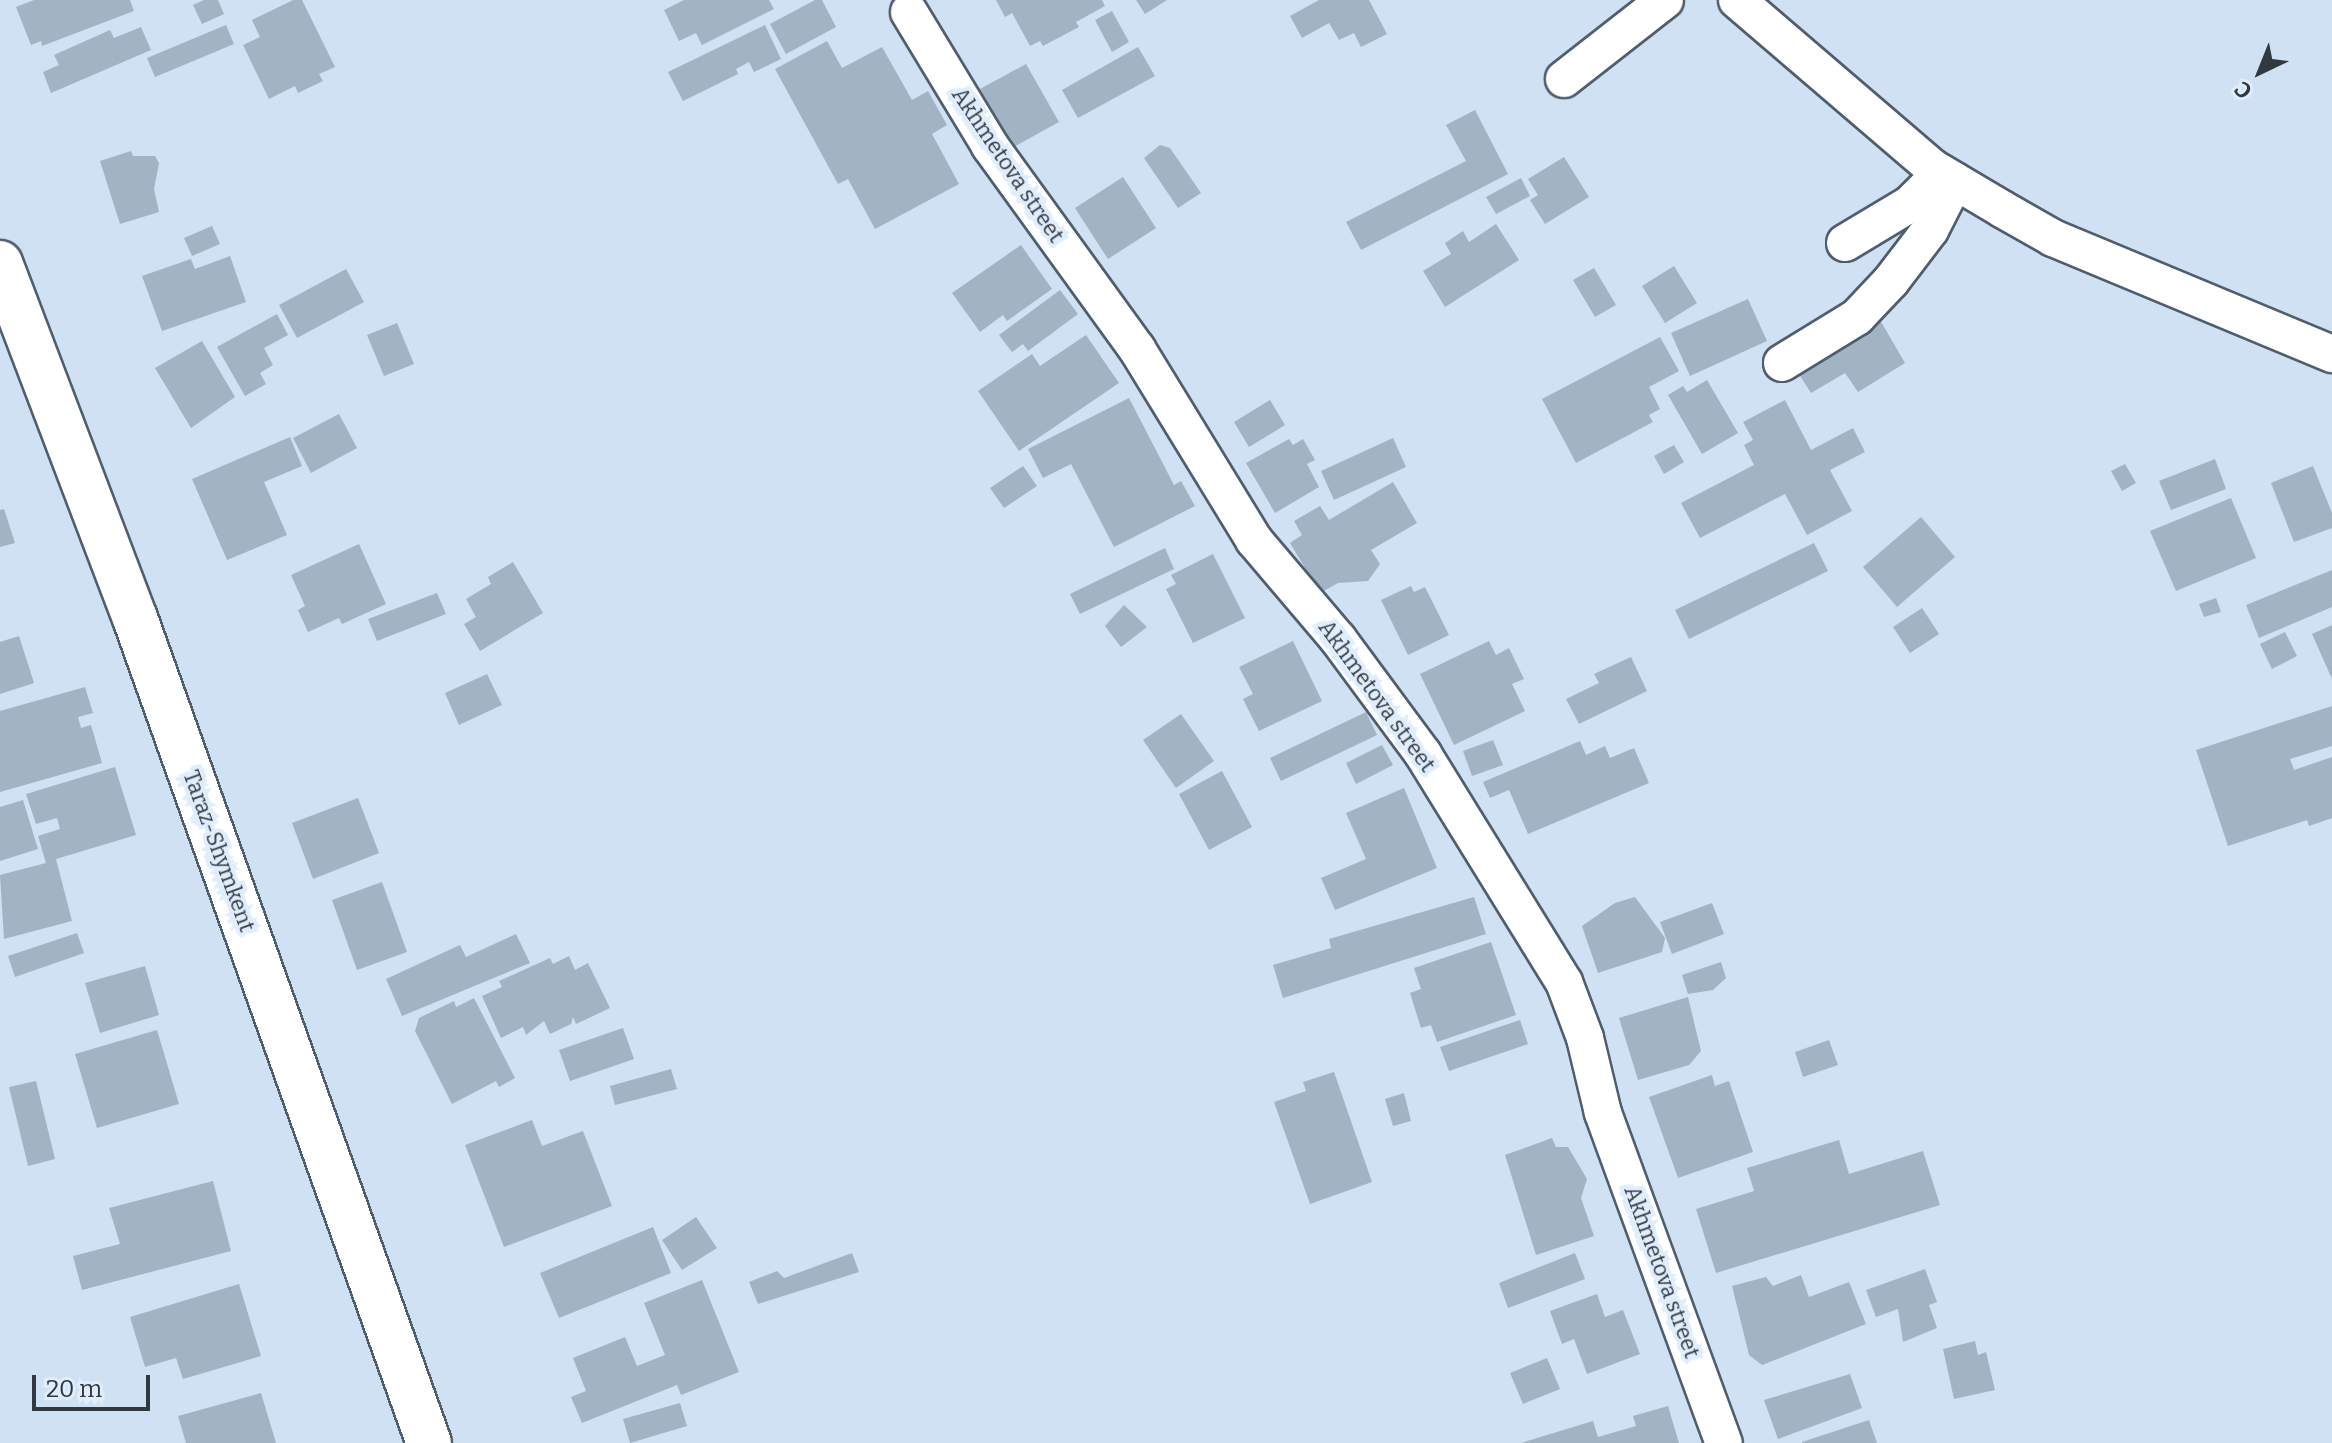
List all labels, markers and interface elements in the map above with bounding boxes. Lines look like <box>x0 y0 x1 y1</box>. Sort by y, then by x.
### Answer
north arrow <box>2220 32 2300 112</box>
text: С <box>2229 75 2258 105</box>
street label: Akhmetova street <box>946 82 1070 248</box>
street label: Akhmetova street <box>1313 615 1441 777</box>
street label: Taraz-Shymkent <box>178 767 260 935</box>
street label: Akhmetova street <box>1619 1182 1705 1362</box>
scale bar <box>36 1359 154 1409</box>
text: 20 m <box>46 1375 102 1403</box>

